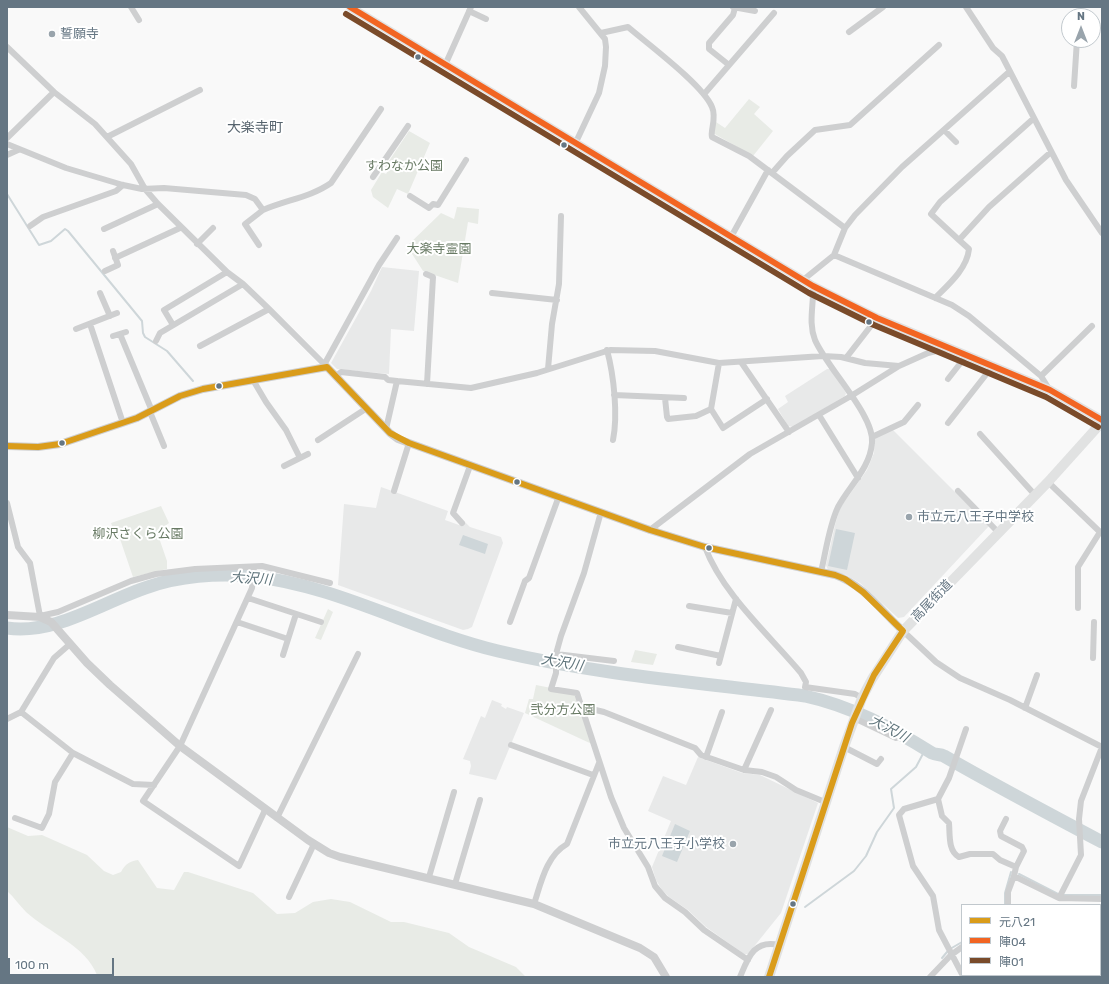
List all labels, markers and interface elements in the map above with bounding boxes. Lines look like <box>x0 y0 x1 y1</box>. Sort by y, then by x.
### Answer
north arrow <box>1061 8 1101 48</box>
text: N <box>1077 10 1085 23</box>
place label: 誓願寺 <box>60 26 99 42</box>
marker: 誓願寺 <box>47 29 57 39</box>
unlabelled marker <box>413 52 423 62</box>
district label: 大楽寺町 <box>227 120 283 136</box>
unlabelled marker <box>559 140 569 150</box>
park label: すわなか公園 <box>365 158 443 174</box>
park label: 大楽寺霊園 <box>407 241 471 257</box>
unlabelled marker <box>864 317 874 327</box>
unlabelled marker <box>214 381 224 391</box>
unlabelled marker <box>57 438 67 448</box>
unlabelled marker <box>512 477 522 487</box>
place label: 市立元八王子中学校 <box>917 509 1034 525</box>
marker: 市立元八王子中学校 <box>904 512 914 522</box>
park label: 柳沢さくら公園 <box>93 526 183 542</box>
unlabelled marker <box>704 543 714 553</box>
water label: 大沢川 <box>229 569 273 589</box>
street label: 高尾街道 <box>908 577 956 625</box>
water label: 大沢川 <box>540 651 584 675</box>
park label: 弐分方公園 <box>531 702 595 718</box>
water label: 大沢川 <box>867 712 911 746</box>
place label: 市立元八王子小学校 <box>608 836 725 852</box>
marker: 市立元八王子小学校 <box>728 839 738 849</box>
unlabelled marker <box>788 899 798 909</box>
legend <box>961 904 1101 976</box>
text: 元八21 <box>999 915 1035 929</box>
text: 陣04 <box>999 935 1026 949</box>
scale bar <box>10 950 116 976</box>
text: 陣01 <box>999 955 1024 969</box>
text: 100 m <box>15 958 49 972</box>

